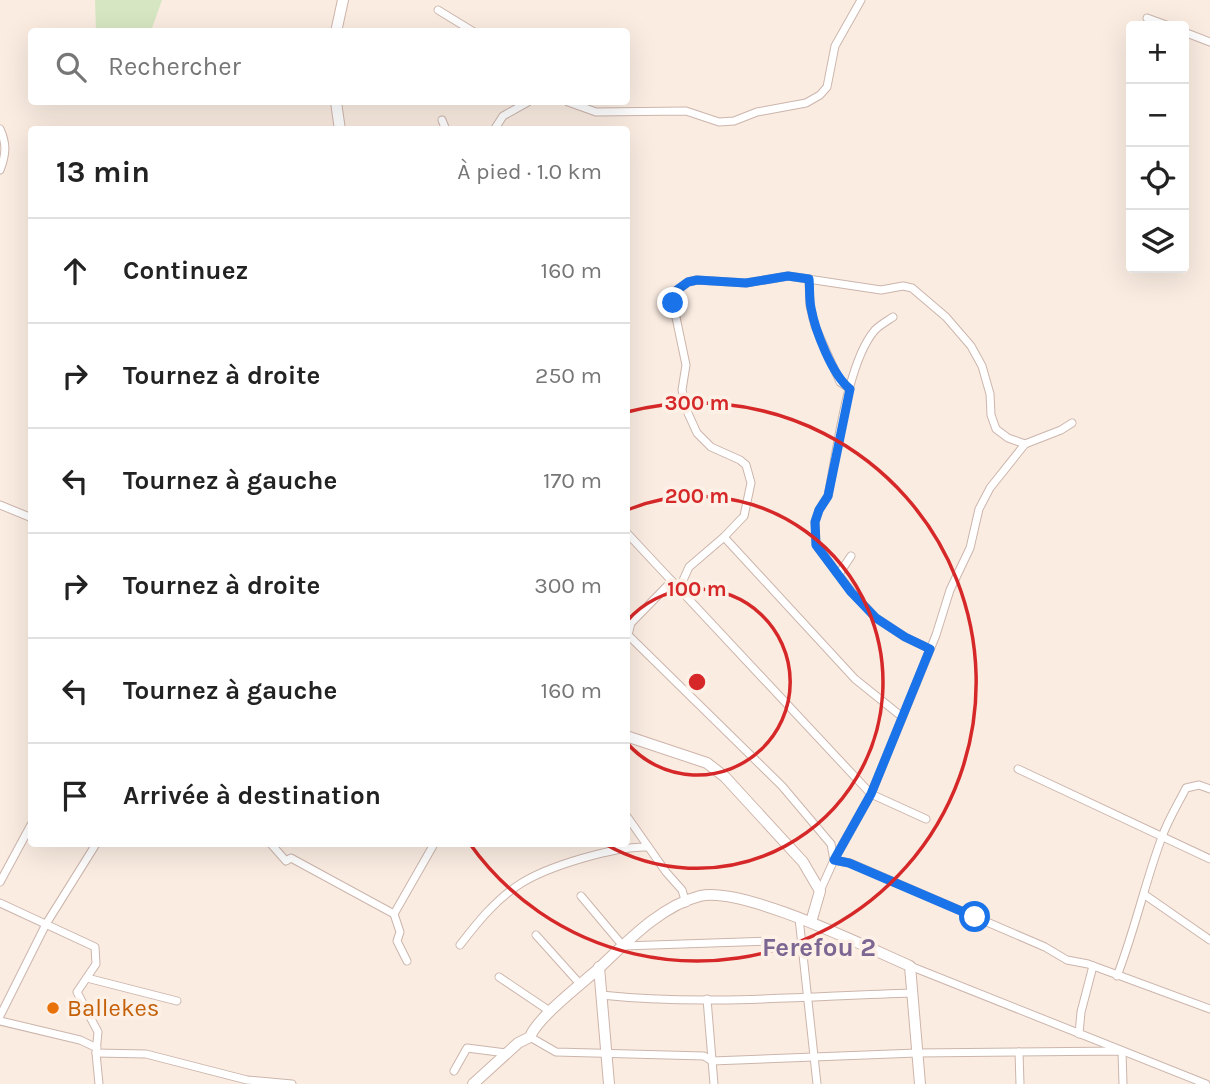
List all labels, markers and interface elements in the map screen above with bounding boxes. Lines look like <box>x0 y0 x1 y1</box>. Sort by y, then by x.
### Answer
map controls <box>1126 21 1189 273</box>
button: + <box>1126 21 1189 84</box>
search box <box>28 28 630 105</box>
icon: search <box>52 48 90 86</box>
text: Rechercher <box>108 51 241 82</box>
button: − <box>1126 84 1189 147</box>
button: locate <box>1126 147 1189 210</box>
text: 13 min <box>56 154 150 190</box>
text: À pied · 1.0 km <box>457 158 602 185</box>
button: layers <box>1126 210 1189 273</box>
icon: ahead <box>56 252 94 290</box>
text: Continuez <box>123 255 248 286</box>
text: 160 m <box>541 257 602 284</box>
route end <box>657 287 688 318</box>
icon: right <box>56 357 94 395</box>
text: Tournez à droite <box>123 360 320 391</box>
text: 250 m <box>535 362 602 389</box>
text: 300 m <box>665 391 729 415</box>
icon: left <box>56 462 94 500</box>
text: Tournez à gauche <box>123 465 337 496</box>
text: 170 m <box>543 467 602 494</box>
text: 200 m <box>665 484 729 508</box>
icon: right <box>56 567 94 605</box>
text: Tournez à droite <box>123 570 320 601</box>
text: 300 m <box>534 572 602 599</box>
text: 100 m <box>667 577 727 601</box>
centre of rings <box>685 670 709 694</box>
icon: left <box>56 672 94 710</box>
text: Tournez à gauche <box>123 675 337 706</box>
text: 160 m <box>541 677 602 704</box>
icon: arrive <box>56 777 94 815</box>
text: Arrivée à destination <box>123 780 381 811</box>
route start <box>959 901 990 932</box>
district label: Ferefou 2 <box>762 932 876 963</box>
place label: Ballekes <box>67 994 159 1022</box>
marker: Ballekes <box>45 1000 61 1016</box>

